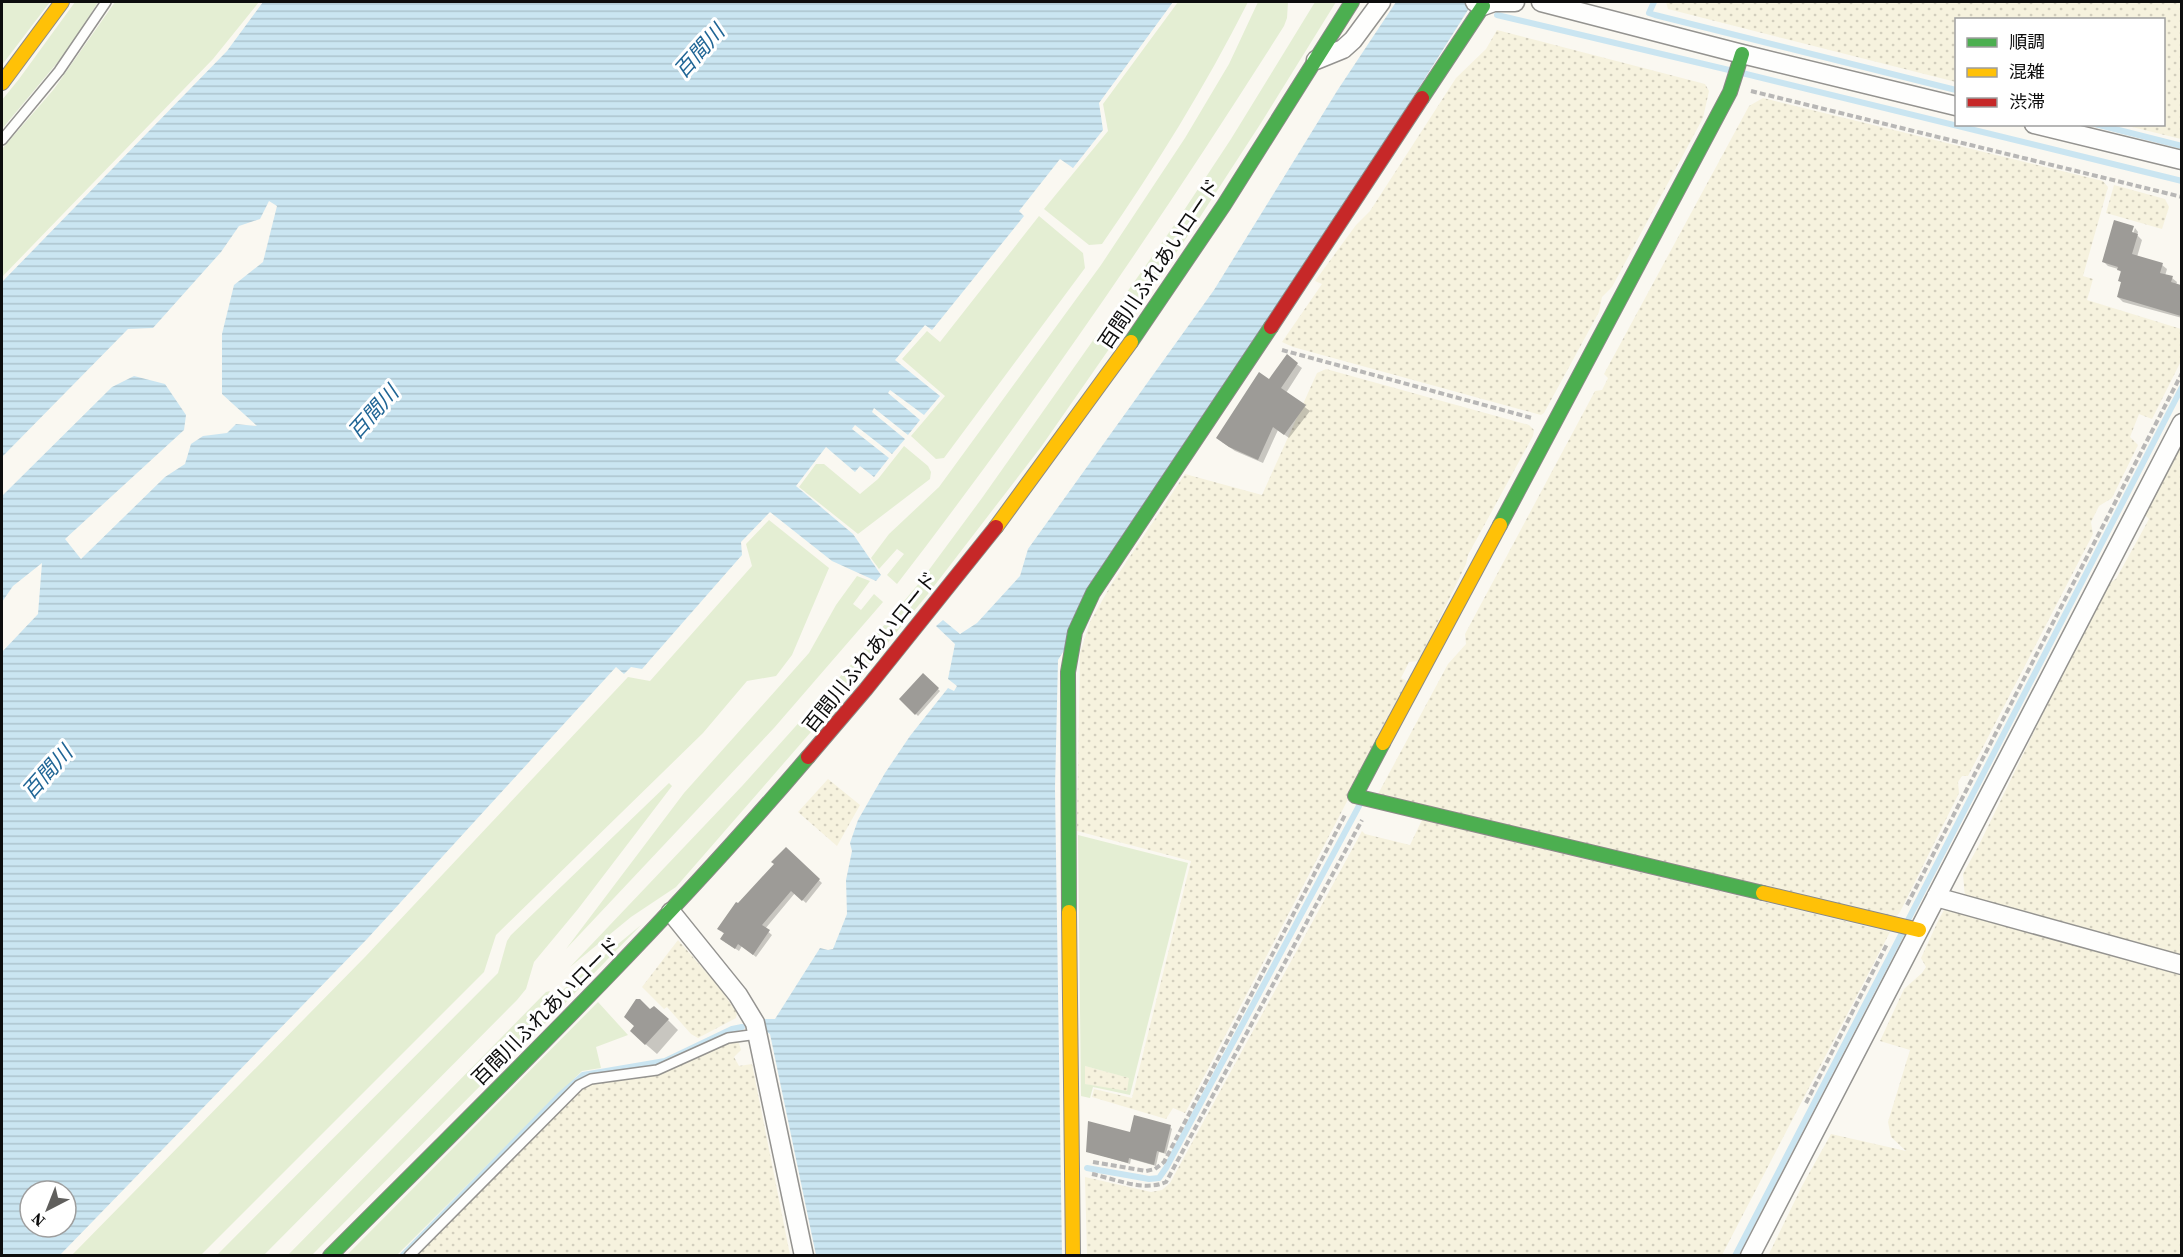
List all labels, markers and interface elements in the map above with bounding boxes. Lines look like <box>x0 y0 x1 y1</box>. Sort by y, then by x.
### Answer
water label: 百間川 <box>667 16 732 84</box>
legend <box>1955 18 2165 126</box>
text: 順調 <box>2009 29 2045 54</box>
text: 混雑 <box>2009 59 2045 84</box>
text: 渋滞 <box>2009 89 2045 114</box>
street label: 百間川ふれあいロード <box>1091 173 1227 355</box>
water label: 百間川 <box>341 377 406 445</box>
street label: 百間川ふれあいロード <box>796 565 944 739</box>
water label: 百間川 <box>15 737 80 805</box>
street label: 百間川ふれあいロード <box>465 930 627 1092</box>
north arrow <box>18 1179 78 1239</box>
text: N <box>26 1208 50 1232</box>

